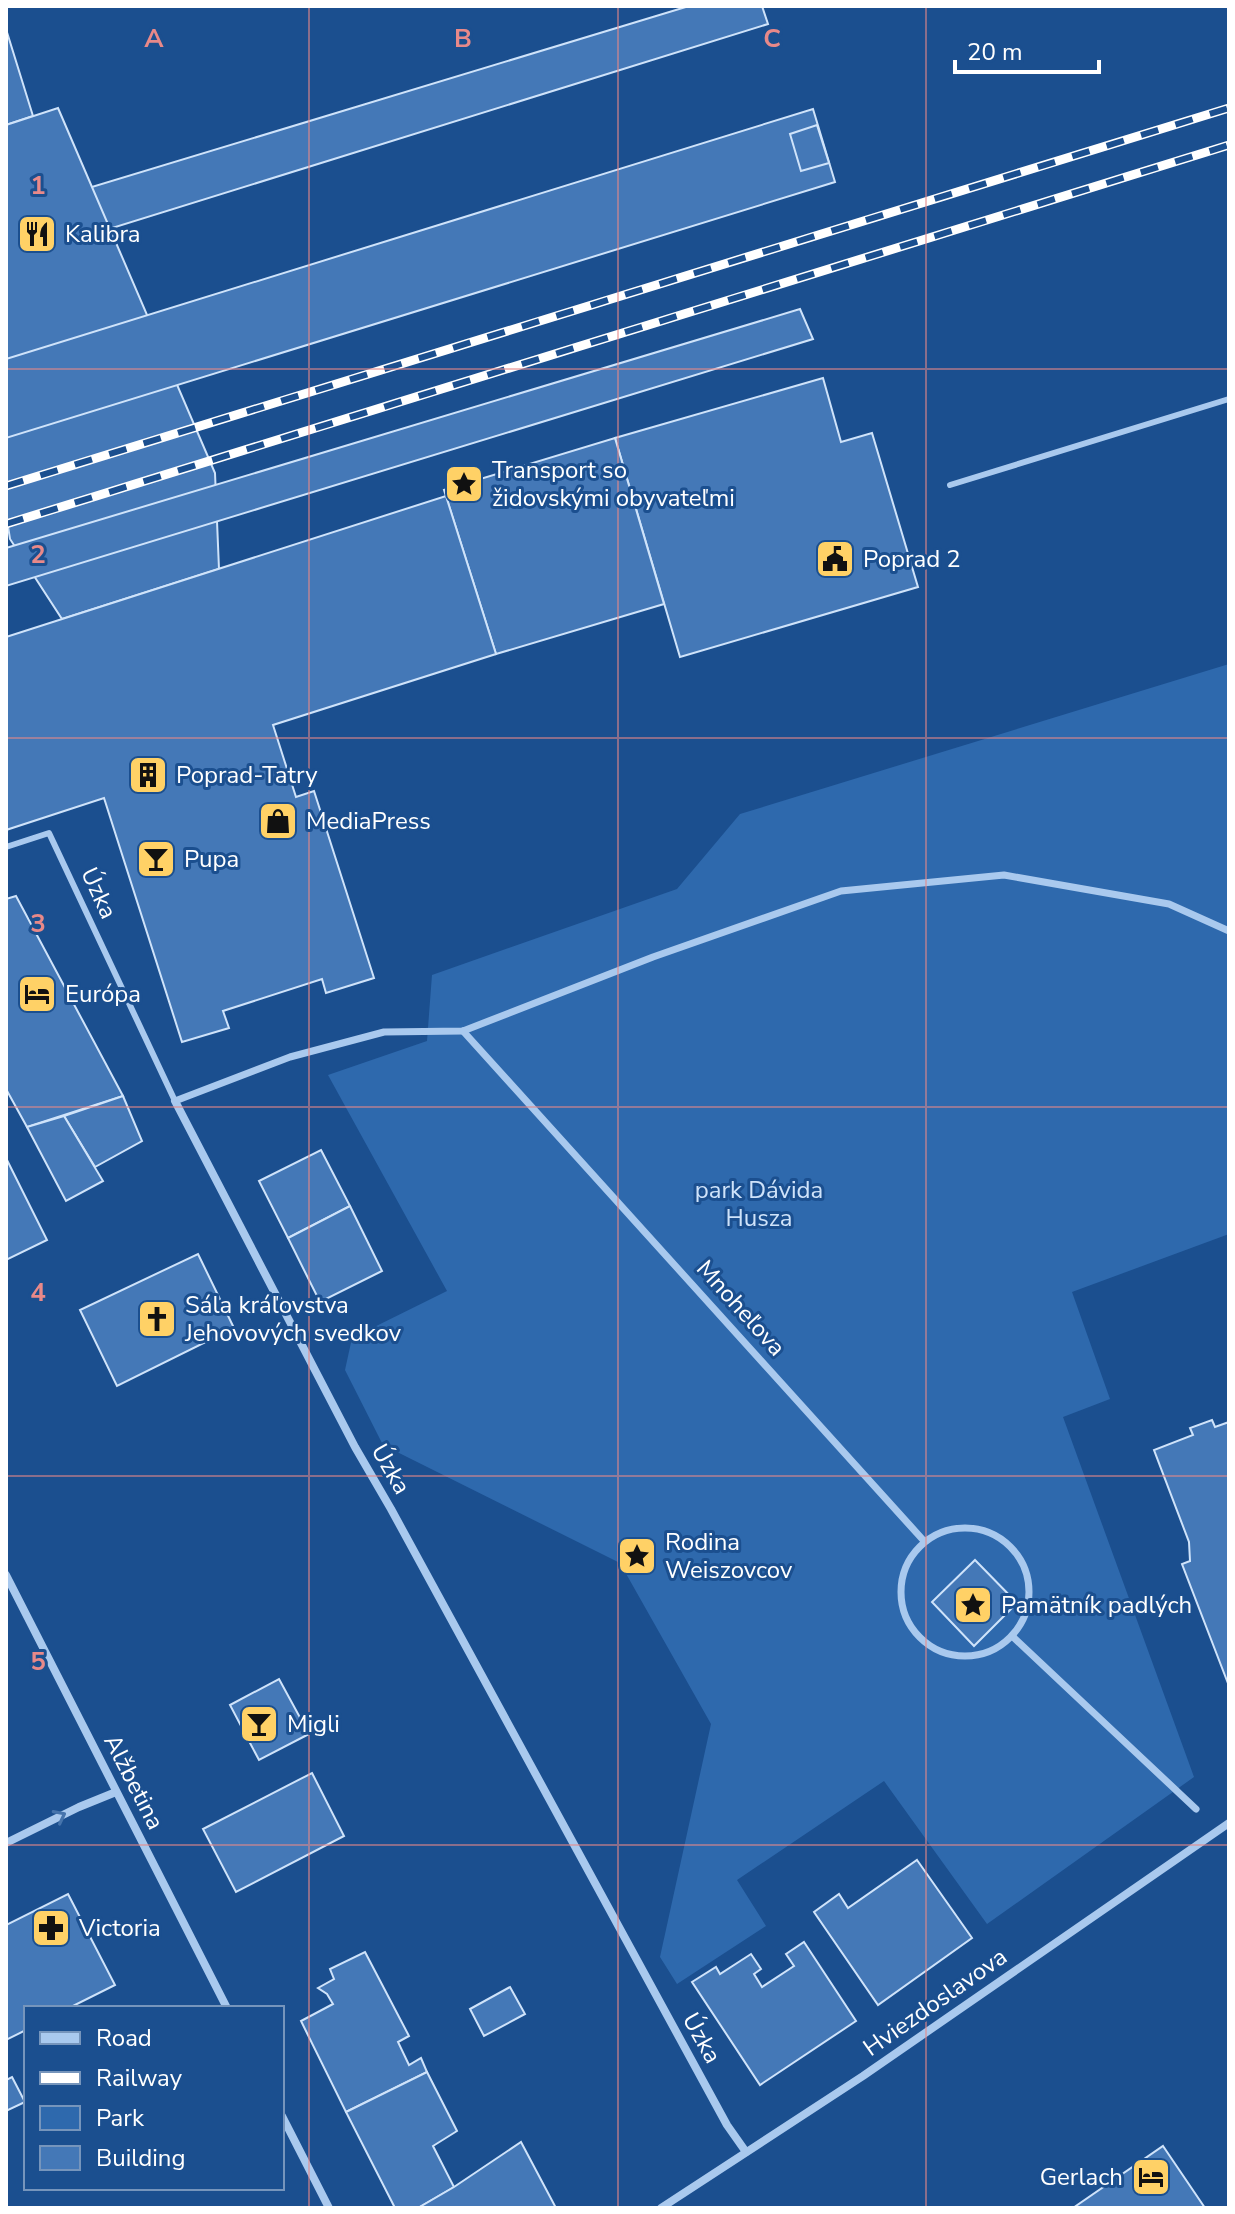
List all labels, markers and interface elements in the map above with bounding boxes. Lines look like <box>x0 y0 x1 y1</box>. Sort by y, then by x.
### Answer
text: A <box>144 21 164 56</box>
text: B <box>454 21 472 56</box>
text: C <box>763 21 781 56</box>
scale bar <box>955 24 1099 74</box>
text: 20 m <box>967 36 1023 68</box>
text: 1 <box>30 168 46 203</box>
restaurant icon: Kalibra <box>16 213 58 255</box>
place label: Kalibra <box>65 218 141 250</box>
place label: Transport so židovskými obyvateľmi <box>492 454 735 514</box>
place icon: Transport so židovskými obyvateľmi <box>443 463 485 505</box>
text: 2 <box>30 537 46 572</box>
public building icon: Poprad 2 <box>814 538 856 580</box>
place label: Poprad 2 <box>863 543 961 575</box>
building icon: Poprad-Tatry <box>127 754 169 796</box>
place label: Poprad-Tatry <box>176 759 318 791</box>
shop icon: MediaPress <box>257 800 299 842</box>
place label: MediaPress <box>306 805 431 837</box>
bar icon: Pupa <box>135 838 177 880</box>
place label: Pupa <box>184 843 239 875</box>
street label: Úzka <box>73 862 125 924</box>
text: 3 <box>30 906 46 941</box>
hotel icon: Európa <box>16 973 58 1015</box>
place label: Európa <box>65 978 141 1010</box>
park label: park Dávida Husza <box>695 1174 823 1234</box>
street label: Mnoheľova <box>689 1253 793 1363</box>
text: 4 <box>30 1275 46 1310</box>
place label: Sála kráľovstva Jehovových svedkov <box>184 1289 402 1349</box>
church icon: Sála kráľovstva Jehovových svedkov <box>136 1298 178 1340</box>
street label: Úzka <box>364 1438 418 1500</box>
place label: Rodina Weiszovcov <box>665 1526 793 1586</box>
place icon: Rodina Weiszovcov <box>616 1535 658 1577</box>
place icon: Pamätník padlých <box>952 1584 994 1626</box>
place label: Pamätník padlých <box>1001 1589 1192 1621</box>
text: 5 <box>30 1644 46 1679</box>
bar icon: Migli <box>238 1703 280 1745</box>
place label: Migli <box>287 1708 340 1740</box>
street label: Alžbetina <box>96 1729 172 1835</box>
one-way arrow <box>52 1810 67 1826</box>
pharmacy icon: Victoria <box>30 1907 72 1949</box>
place label: Victoria <box>78 1912 161 1944</box>
street label: Hviezdoslavova <box>857 1941 1013 2063</box>
legend <box>24 2006 284 2190</box>
street label: Úzka <box>675 2007 729 2069</box>
text: Road <box>96 2022 152 2054</box>
text: Railway <box>96 2062 183 2094</box>
text: Park <box>96 2102 145 2134</box>
text: Building <box>96 2142 186 2174</box>
hotel icon: Gerlach <box>1130 2156 1172 2198</box>
place label: Gerlach <box>1040 2161 1123 2193</box>

